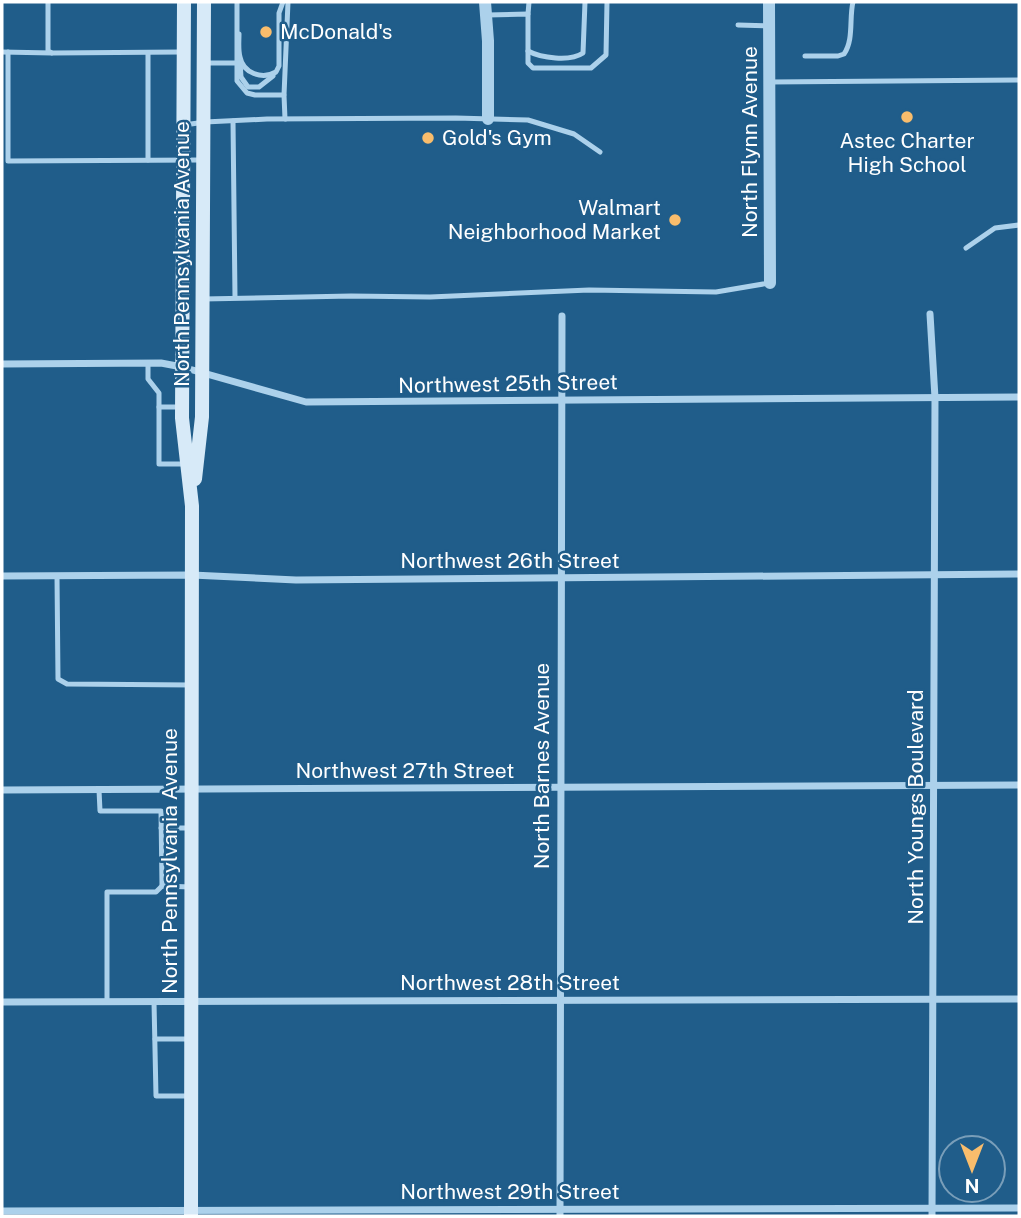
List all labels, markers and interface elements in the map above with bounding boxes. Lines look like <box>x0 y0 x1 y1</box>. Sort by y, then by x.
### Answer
place label: McDonald's <box>280 19 392 44</box>
marker: McDonald's <box>258 24 274 40</box>
street label: North Flynn Avenue <box>737 46 762 238</box>
marker: Astec Charter High School <box>899 109 915 125</box>
street label: North Pennsylvania Avenue <box>169 121 194 387</box>
place label: Gold's Gym <box>442 125 552 150</box>
place label: Astec Charter High School <box>839 128 975 177</box>
marker: Gold's Gym <box>420 130 436 146</box>
place label: Walmart Neighborhood Market <box>448 195 661 244</box>
marker: Walmart Neighborhood Market <box>667 212 683 228</box>
street label: Northwest 25th Street <box>398 369 618 398</box>
street label: Northwest 26th Street <box>400 548 620 573</box>
street label: North Barnes Avenue <box>529 663 554 869</box>
street label: North Youngs Boulevard <box>903 689 928 925</box>
street label: North Pennsylvania Avenue <box>157 728 182 994</box>
street label: Northwest 27th Street <box>296 758 514 783</box>
street label: Northwest 28th Street <box>400 970 620 995</box>
north arrow <box>937 1134 1007 1204</box>
text: N <box>965 1175 979 1197</box>
street label: Northwest 29th Street <box>400 1179 620 1204</box>

